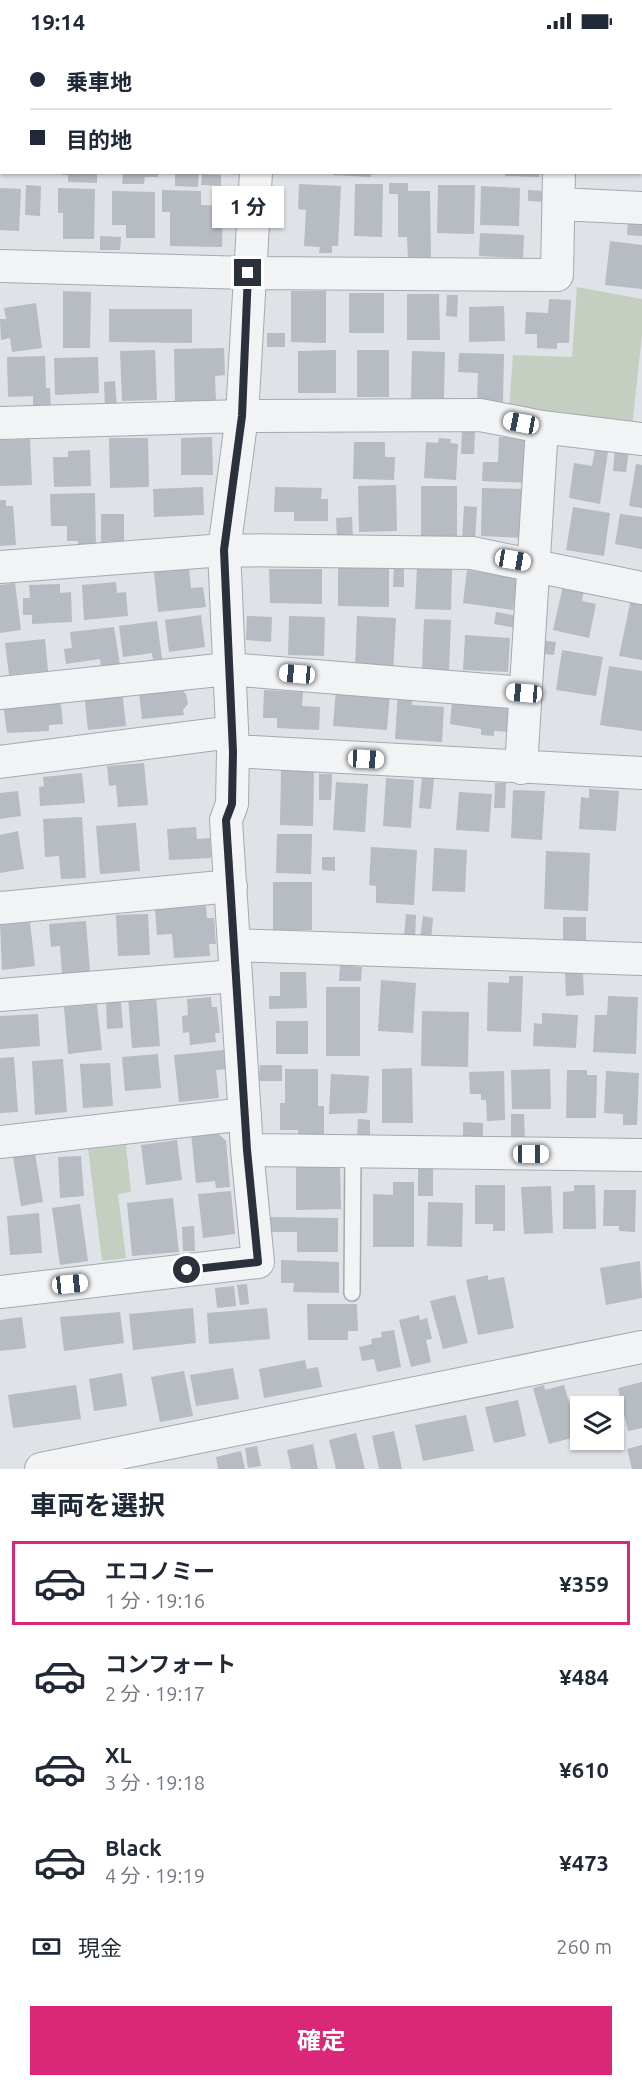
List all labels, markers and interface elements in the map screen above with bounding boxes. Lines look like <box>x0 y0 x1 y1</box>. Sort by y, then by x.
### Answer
text: 19:14 <box>30 9 85 34</box>
text: 乗車地 <box>66 69 132 94</box>
text: 目的地 <box>66 127 132 152</box>
callout: 1 分 <box>212 186 284 228</box>
text: 1 分 <box>230 195 266 218</box>
route end <box>234 259 261 286</box>
car <box>502 411 540 435</box>
car <box>494 548 532 572</box>
car <box>278 663 316 685</box>
car <box>505 682 543 704</box>
car <box>348 749 384 769</box>
car <box>513 1145 549 1163</box>
route start <box>173 1256 200 1283</box>
car <box>51 1273 89 1295</box>
map controls <box>570 1396 624 1450</box>
button: layers <box>570 1396 624 1450</box>
text: 車両を選択 <box>30 1490 165 1520</box>
icon: car <box>33 1556 87 1610</box>
text: エコノミー <box>105 1558 215 1583</box>
text: ¥359 <box>559 1571 609 1596</box>
text: 1 分 · 19:16 <box>105 1589 205 1612</box>
icon: car <box>33 1649 87 1703</box>
text: コンフォート <box>105 1651 236 1676</box>
text: ¥484 <box>559 1664 609 1689</box>
text: 2 分 · 19:17 <box>105 1682 205 1705</box>
icon: car <box>33 1742 87 1796</box>
text: XL <box>105 1742 132 1767</box>
text: ¥610 <box>559 1757 609 1782</box>
text: 3 分 · 19:18 <box>105 1771 205 1794</box>
icon: car <box>33 1835 87 1889</box>
text: Black <box>105 1835 162 1860</box>
text: ¥473 <box>559 1850 609 1875</box>
text: 4 分 · 19:19 <box>105 1864 205 1887</box>
icon: cash <box>30 1930 63 1963</box>
text: 現金 <box>78 1935 122 1960</box>
text: 260 m <box>556 1935 612 1958</box>
button: 確定 <box>30 2006 612 2075</box>

